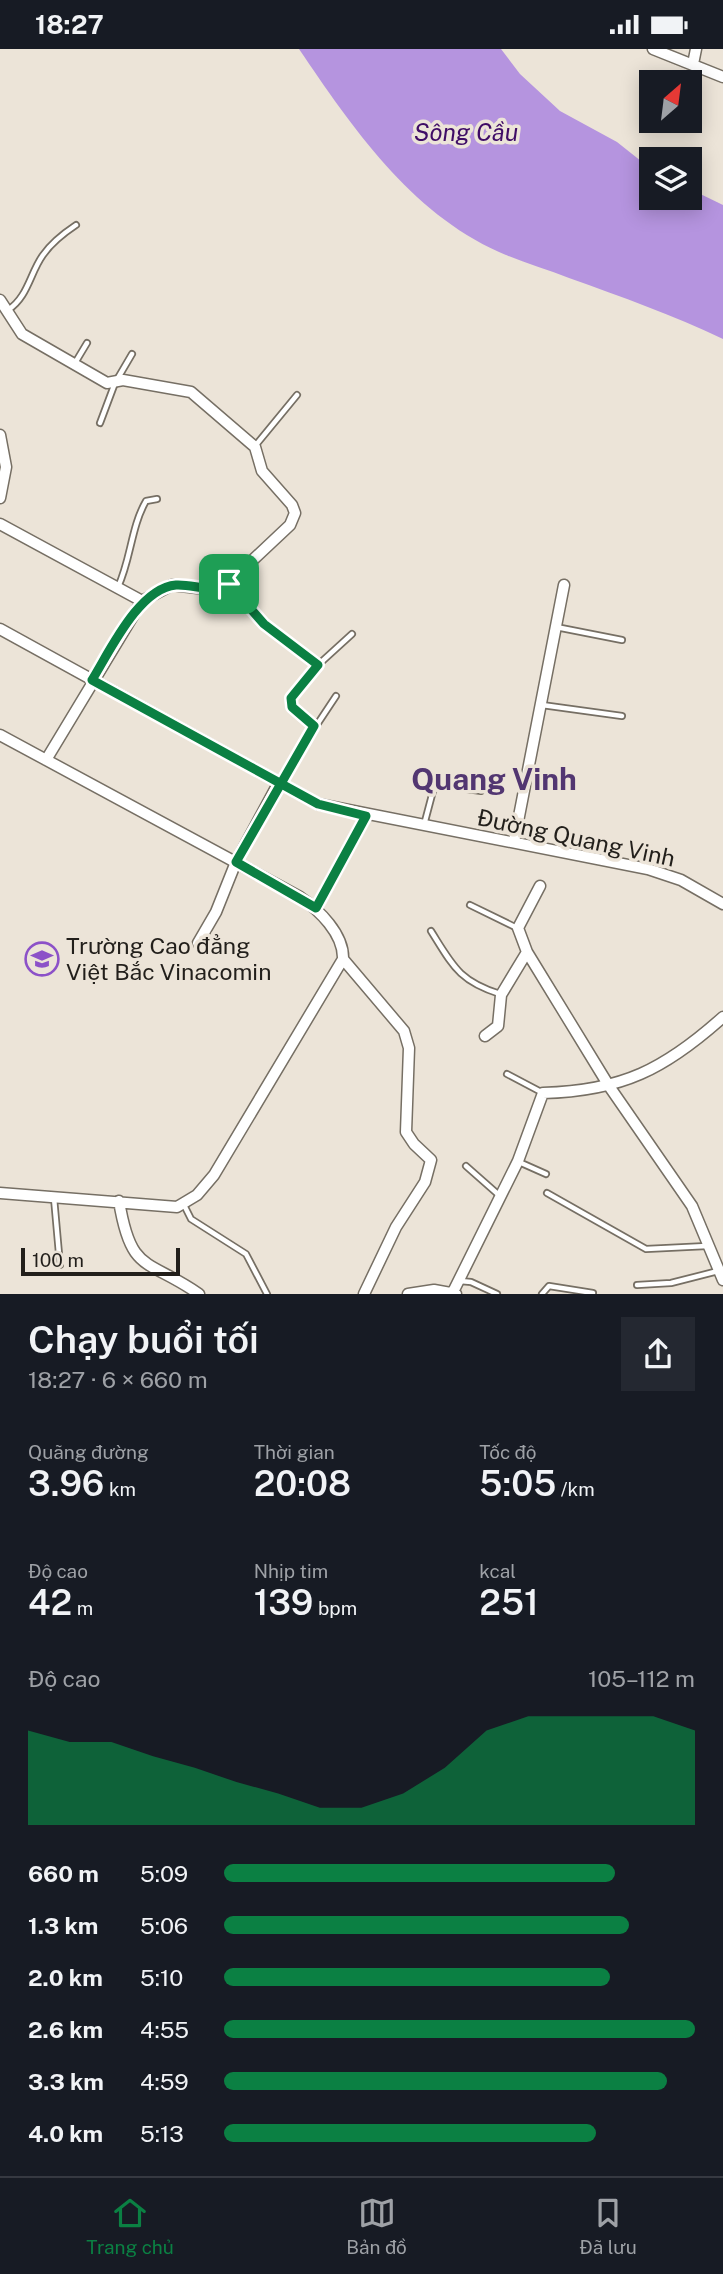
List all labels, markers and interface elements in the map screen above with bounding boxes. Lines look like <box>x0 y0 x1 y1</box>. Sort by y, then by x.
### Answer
text: 18:27 <box>35 9 104 40</box>
north arrow <box>639 70 702 133</box>
map controls <box>639 70 702 210</box>
water label: Sông Cầu <box>414 118 518 146</box>
button: layers <box>639 147 702 210</box>
pin <box>199 554 259 614</box>
icon: arrive <box>210 565 248 603</box>
district label: Quang Vinh <box>411 761 577 797</box>
street label: Đường Quang Vinh <box>475 803 677 872</box>
place label: Trường Cao đẳng Việt Bắc Vinacomin <box>66 932 271 985</box>
school or university icon: Trường Cao đẳng Việt Bắc Vinacomin <box>23 940 61 978</box>
scale bar <box>21 1245 180 1277</box>
text: 100 m <box>32 1249 84 1271</box>
text: Chạy buổi tối <box>28 1317 259 1362</box>
button: share <box>621 1317 695 1391</box>
text: 18:27 · 6 × 660 m <box>28 1366 208 1393</box>
text: Quãng đường <box>28 1441 149 1463</box>
text: Thời gian <box>254 1441 335 1463</box>
text: Tốc độ <box>479 1441 536 1463</box>
text: 3.96 <box>28 1463 104 1504</box>
text: 20:08 <box>254 1463 351 1504</box>
text: 5:05 <box>479 1463 556 1504</box>
text: km <box>104 1478 136 1500</box>
text: /km <box>556 1478 595 1500</box>
text: Độ cao <box>28 1560 88 1582</box>
text: Nhịp tim <box>254 1560 328 1582</box>
text: kcal <box>479 1560 516 1582</box>
text: 42 <box>28 1582 72 1623</box>
text: 139 <box>254 1582 313 1623</box>
text: 251 <box>479 1582 539 1623</box>
text: m <box>72 1597 93 1619</box>
text: bpm <box>313 1597 357 1619</box>
text: Độ cao <box>28 1665 100 1692</box>
text: 105–112 m <box>588 1665 695 1692</box>
text: 660 m <box>28 1860 99 1887</box>
text: 5:09 <box>140 1860 188 1887</box>
text: 1.3 km <box>28 1912 98 1939</box>
text: 5:06 <box>140 1912 188 1939</box>
text: 2.0 km <box>28 1964 103 1991</box>
text: 5:10 <box>140 1964 183 1991</box>
text: 2.6 km <box>28 2016 103 2043</box>
text: 4:55 <box>140 2016 189 2043</box>
text: 3.3 km <box>28 2068 104 2095</box>
text: 4:59 <box>140 2068 189 2095</box>
text: 4.0 km <box>28 2120 103 2147</box>
text: 5:13 <box>140 2120 184 2147</box>
tab: Trang chủ <box>86 2194 174 2258</box>
tab: Bản đồ <box>346 2194 407 2258</box>
tab: Đã lưu <box>579 2194 637 2258</box>

